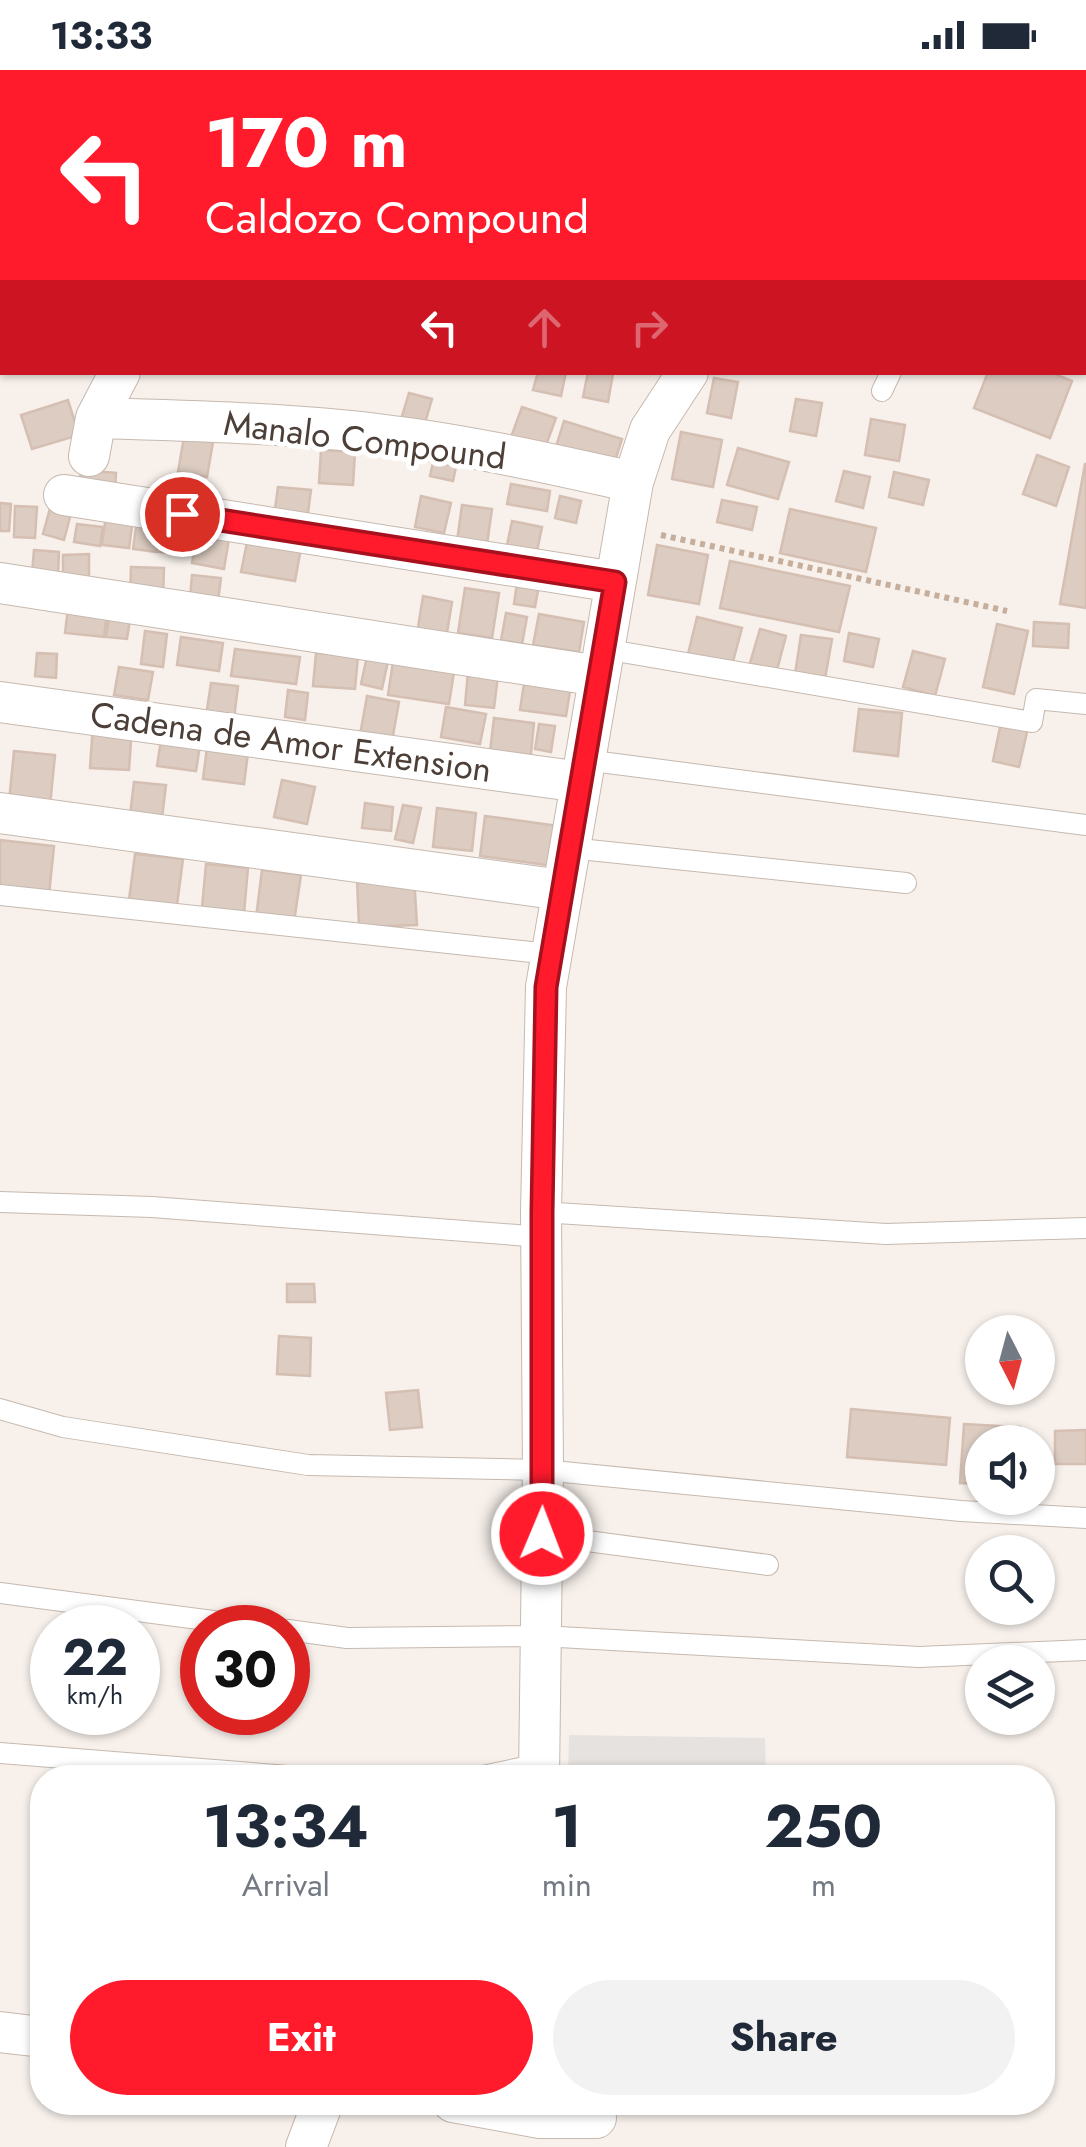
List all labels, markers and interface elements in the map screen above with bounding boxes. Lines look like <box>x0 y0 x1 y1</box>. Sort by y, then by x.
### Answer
text: 13:33 <box>50 8 152 63</box>
text: 170 m <box>205 92 408 193</box>
icon: left <box>40 110 170 240</box>
text: Caldozo Compound <box>205 185 589 250</box>
icon: left <box>412 300 467 355</box>
icon: ahead <box>517 300 572 355</box>
icon: right <box>622 300 677 355</box>
street label: Manalo Compound <box>221 398 509 482</box>
pin <box>140 472 225 557</box>
icon: arrive <box>155 487 210 542</box>
street label: Cadena de Amor Extension <box>87 689 495 795</box>
north arrow <box>965 1315 1055 1405</box>
map controls <box>965 1315 1055 1735</box>
button: sound <box>965 1425 1055 1515</box>
position arrow <box>490 1482 594 1586</box>
button: search <box>965 1535 1055 1625</box>
speed limit sign: 30 <box>180 1605 310 1735</box>
text: 22 <box>62 1621 128 1694</box>
button: layers <box>965 1645 1055 1735</box>
text: km/h <box>67 1677 123 1713</box>
text: 13:34 <box>203 1783 369 1870</box>
text: 1 <box>551 1783 582 1870</box>
text: 250 <box>764 1783 882 1870</box>
text: Arrival <box>242 1862 330 1908</box>
text: min <box>542 1862 592 1908</box>
text: m <box>811 1862 836 1908</box>
button: Exit <box>70 1980 533 2095</box>
button: Share <box>553 1980 1015 2095</box>

